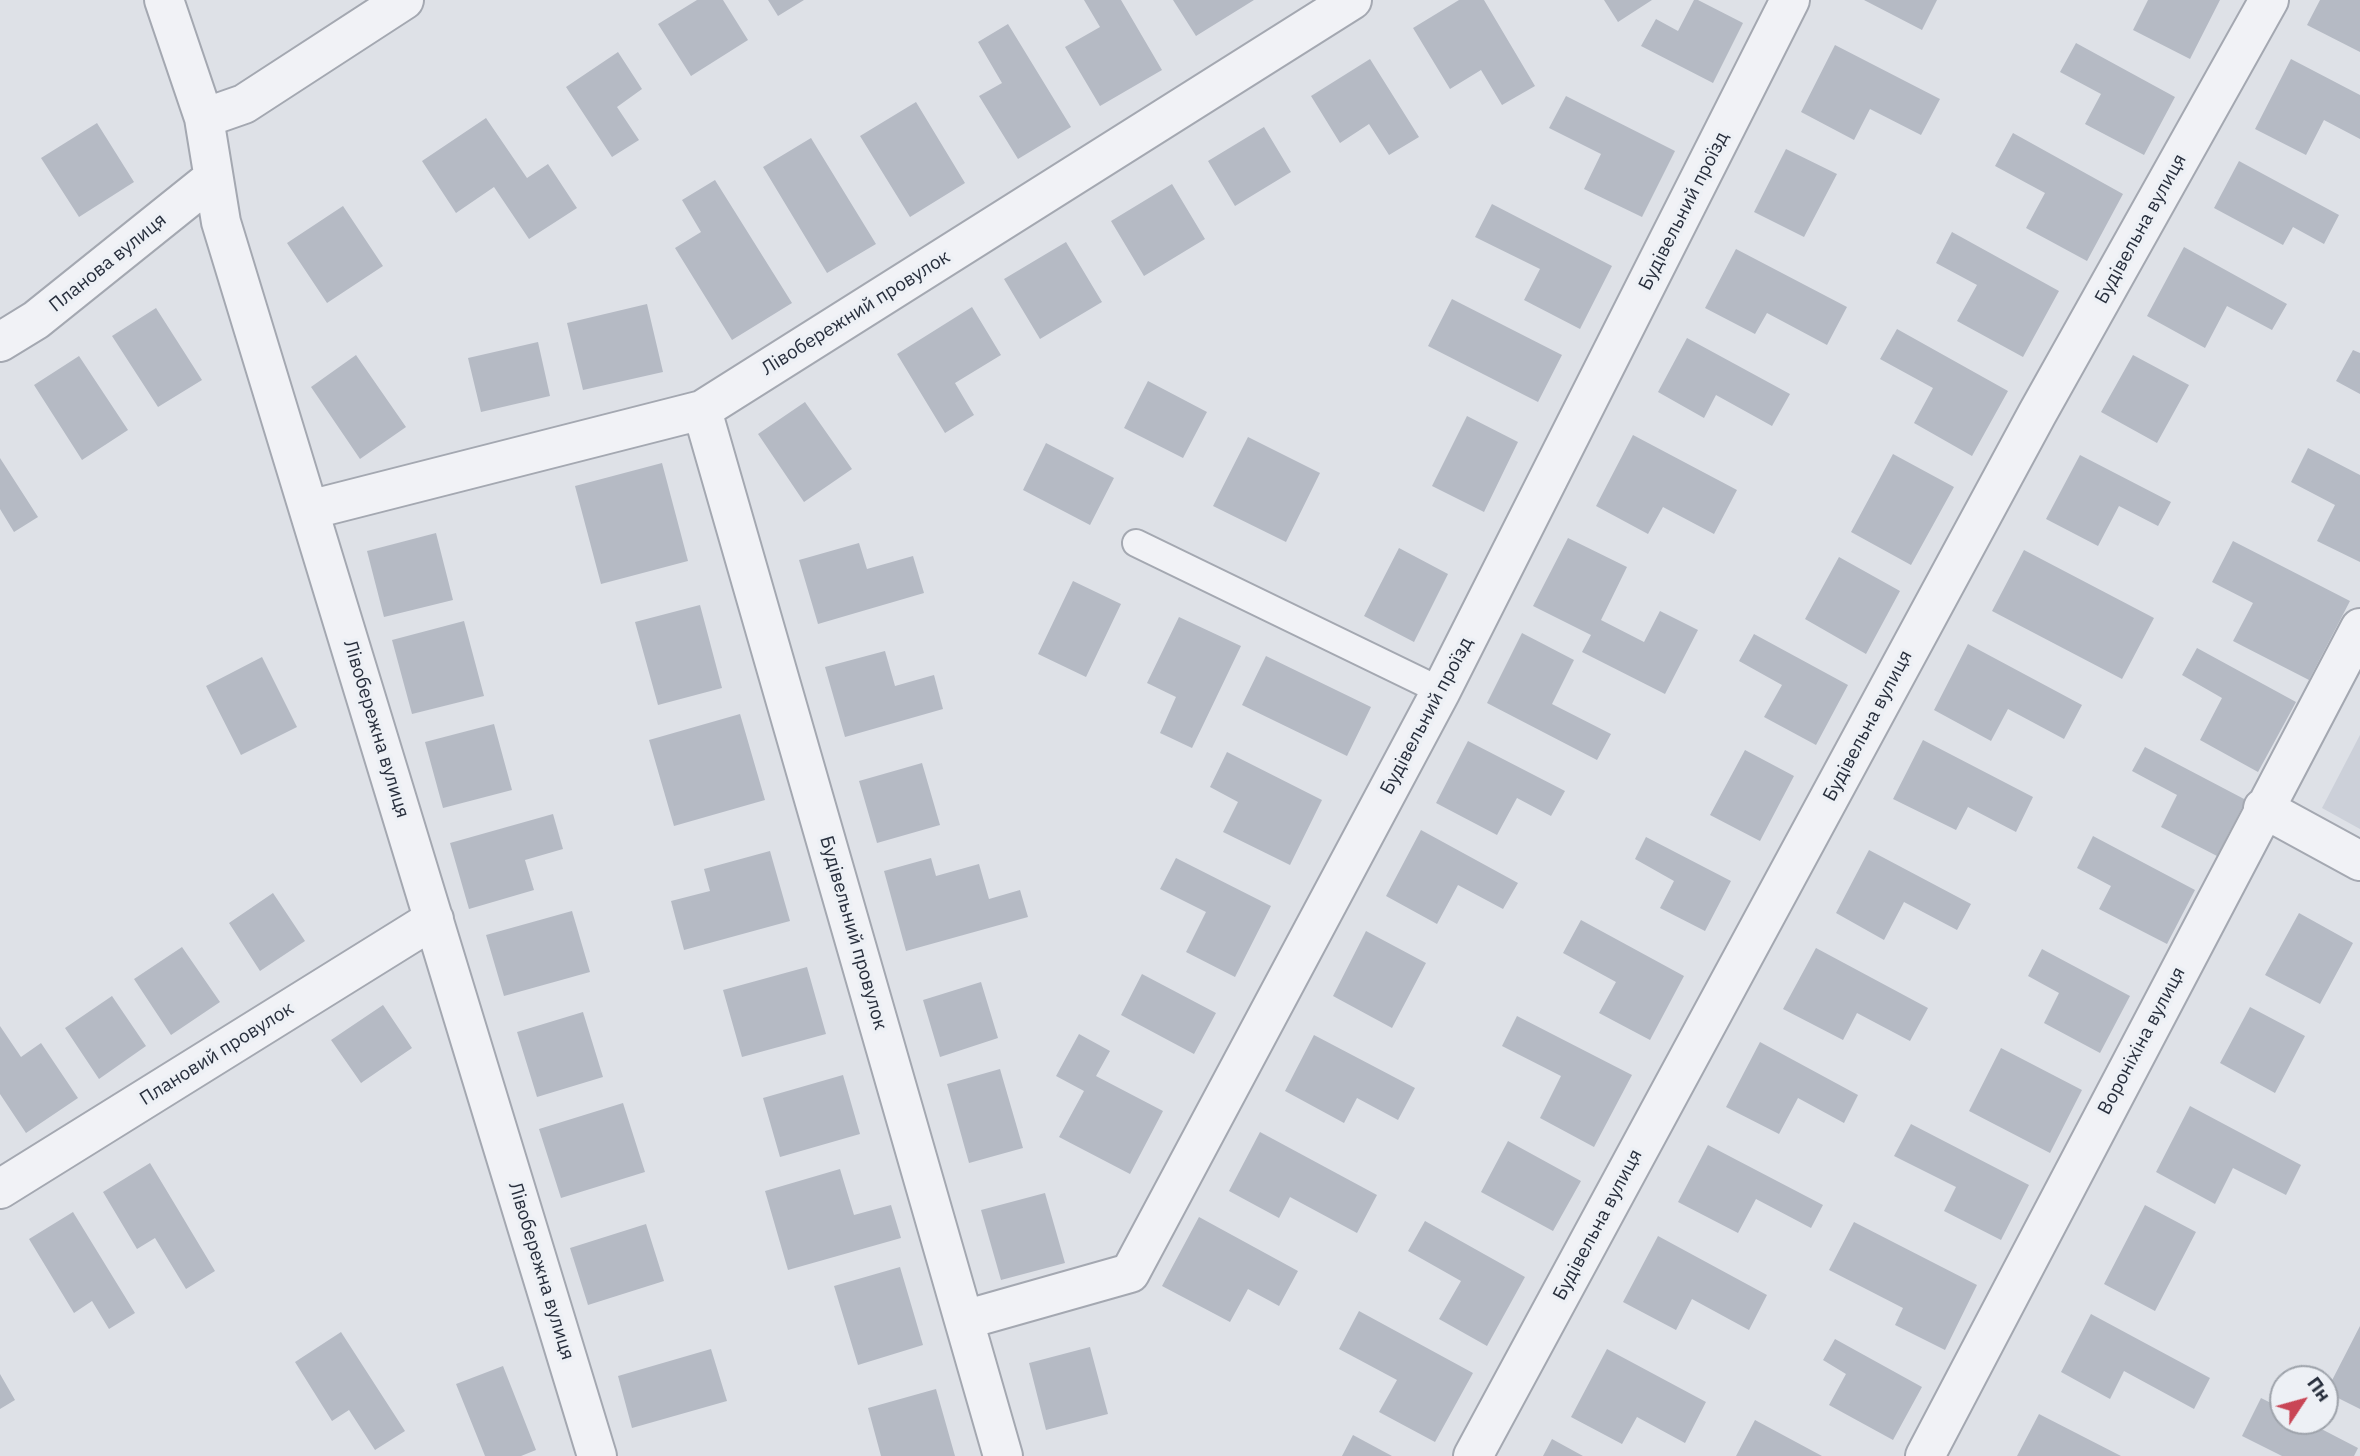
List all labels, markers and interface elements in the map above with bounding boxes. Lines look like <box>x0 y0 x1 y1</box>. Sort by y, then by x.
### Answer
street label: Будівельний проїзд <box>1634 128 1734 294</box>
street label: Будівельна вулиця <box>2090 150 2192 308</box>
street label: Планова вулиця <box>45 209 171 317</box>
street label: Лівобережний провулок <box>758 246 954 380</box>
street label: Будівельний проїзд <box>1376 633 1478 799</box>
street label: Лівобережна вулиця <box>338 637 414 821</box>
street label: Будівельна вулиця <box>1819 647 1917 805</box>
street label: Будівельний провулок <box>814 833 892 1033</box>
street label: Вороніхіна вулиця <box>2093 963 2191 1119</box>
street label: Плановий провулок <box>136 997 298 1111</box>
street label: Будівельна вулиця <box>1549 1146 1647 1304</box>
street label: Лівобережна вулиця <box>503 1179 579 1363</box>
north arrow <box>2269 1365 2339 1435</box>
text: Пн <box>2302 1372 2336 1406</box>

